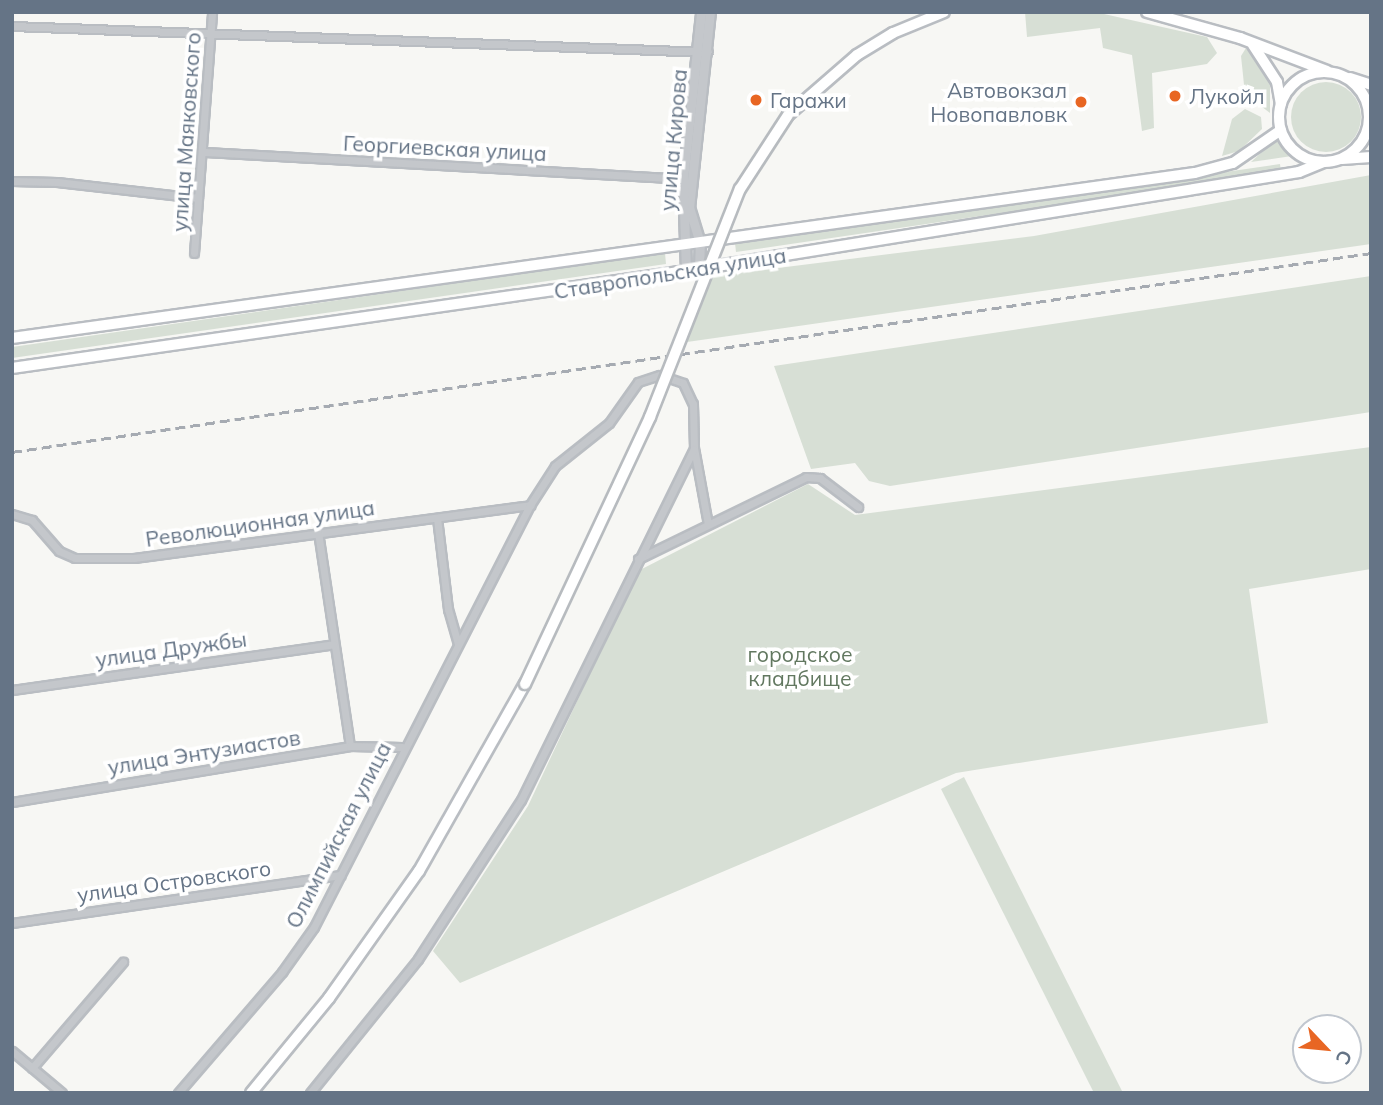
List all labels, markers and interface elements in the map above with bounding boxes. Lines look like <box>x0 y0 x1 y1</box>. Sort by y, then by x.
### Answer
street label: улица Маяковского <box>166 31 206 233</box>
street label: улица Кирова <box>654 68 692 212</box>
place label: Автовокзал Новопавловк <box>930 77 1067 127</box>
place label: Лукойл <box>1189 83 1265 109</box>
place label: Гаражи <box>770 87 847 113</box>
marker: Лукойл <box>1167 88 1183 104</box>
marker: Гаражи <box>748 92 764 108</box>
marker: Автовокзал Новопавловк <box>1073 94 1089 110</box>
street label: Георгиевская улица <box>343 130 547 166</box>
street label: Ставропольская улица <box>552 242 788 304</box>
street label: Революционная улица <box>144 494 376 552</box>
street label: улица Дружбы <box>94 626 248 672</box>
park label: городское кладбище <box>747 641 853 691</box>
street label: улица Энтузиастов <box>106 724 302 780</box>
street label: Олимпийская улица <box>280 738 396 932</box>
street label: улица Островского <box>75 855 273 907</box>
north arrow <box>1292 1014 1362 1084</box>
text: С <box>1330 1046 1358 1068</box>

